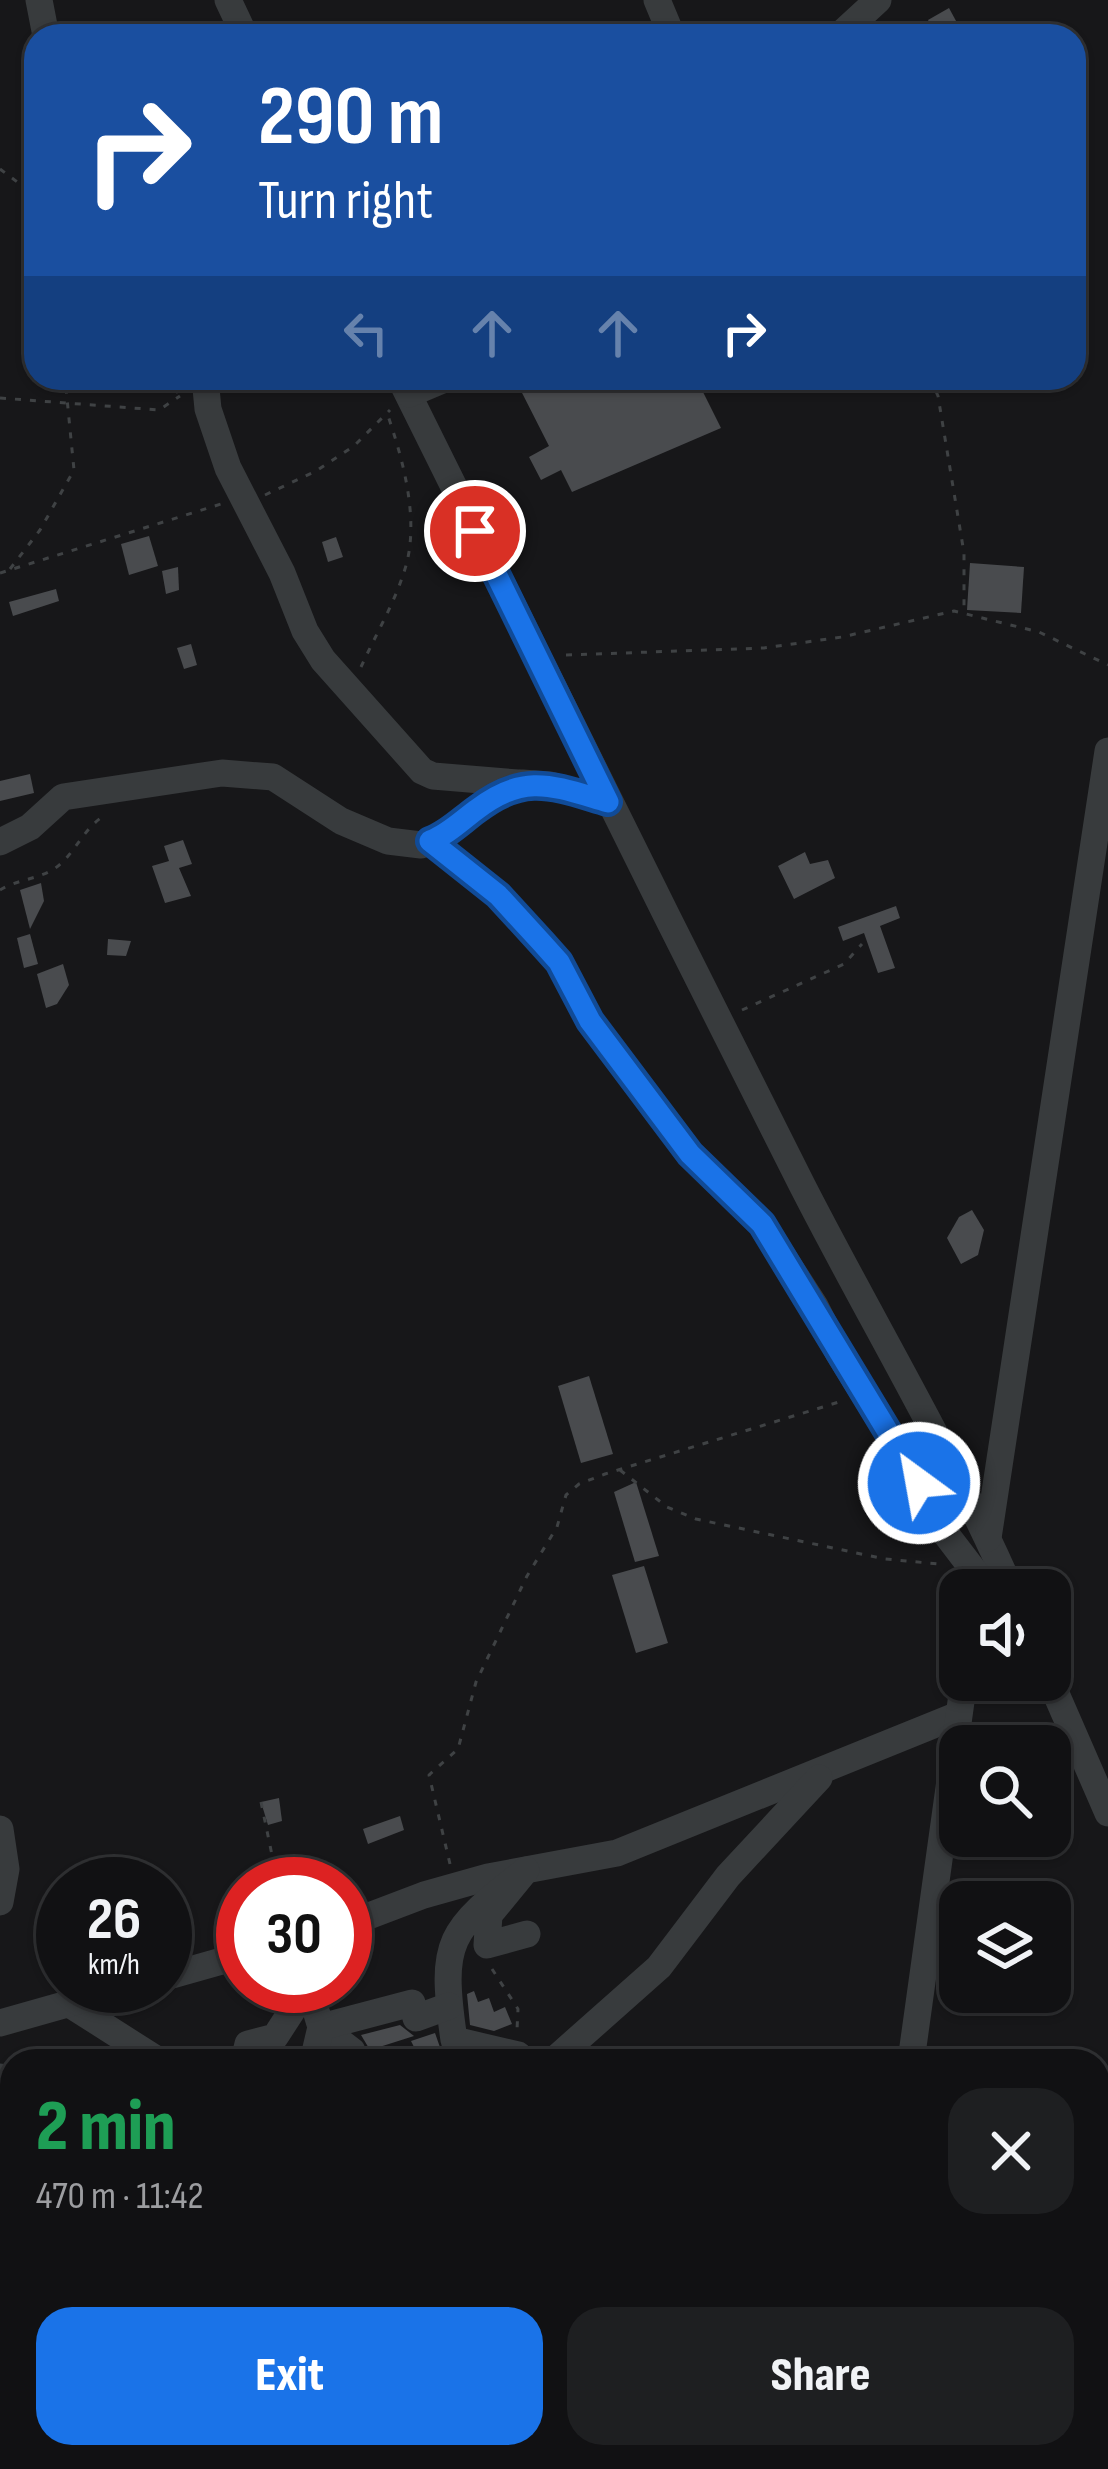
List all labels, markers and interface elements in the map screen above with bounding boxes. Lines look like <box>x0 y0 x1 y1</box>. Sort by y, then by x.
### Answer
text: 290 m <box>258 67 443 168</box>
icon: right <box>60 72 216 228</box>
text: Turn right <box>258 169 433 234</box>
icon: left <box>333 300 399 366</box>
icon: ahead <box>459 300 525 366</box>
icon: ahead <box>585 300 651 366</box>
icon: right <box>711 300 777 366</box>
pin <box>424 480 526 582</box>
icon: arrive <box>442 498 508 564</box>
position arrow <box>856 1420 982 1546</box>
map controls <box>939 1569 1071 2013</box>
button: sound <box>939 1569 1071 1701</box>
button: search <box>939 1725 1071 1857</box>
speed limit sign: 30 <box>216 1857 372 2013</box>
button: layers <box>939 1881 1071 2013</box>
text: 26 <box>87 1884 141 1956</box>
text: km/h <box>88 1947 140 1983</box>
text: 2 min <box>36 2084 176 2171</box>
button: close <box>948 2088 1074 2214</box>
text: 470 m · 11:42 <box>36 2173 204 2220</box>
button: Exit <box>36 2307 543 2445</box>
button: Share <box>567 2307 1074 2445</box>

